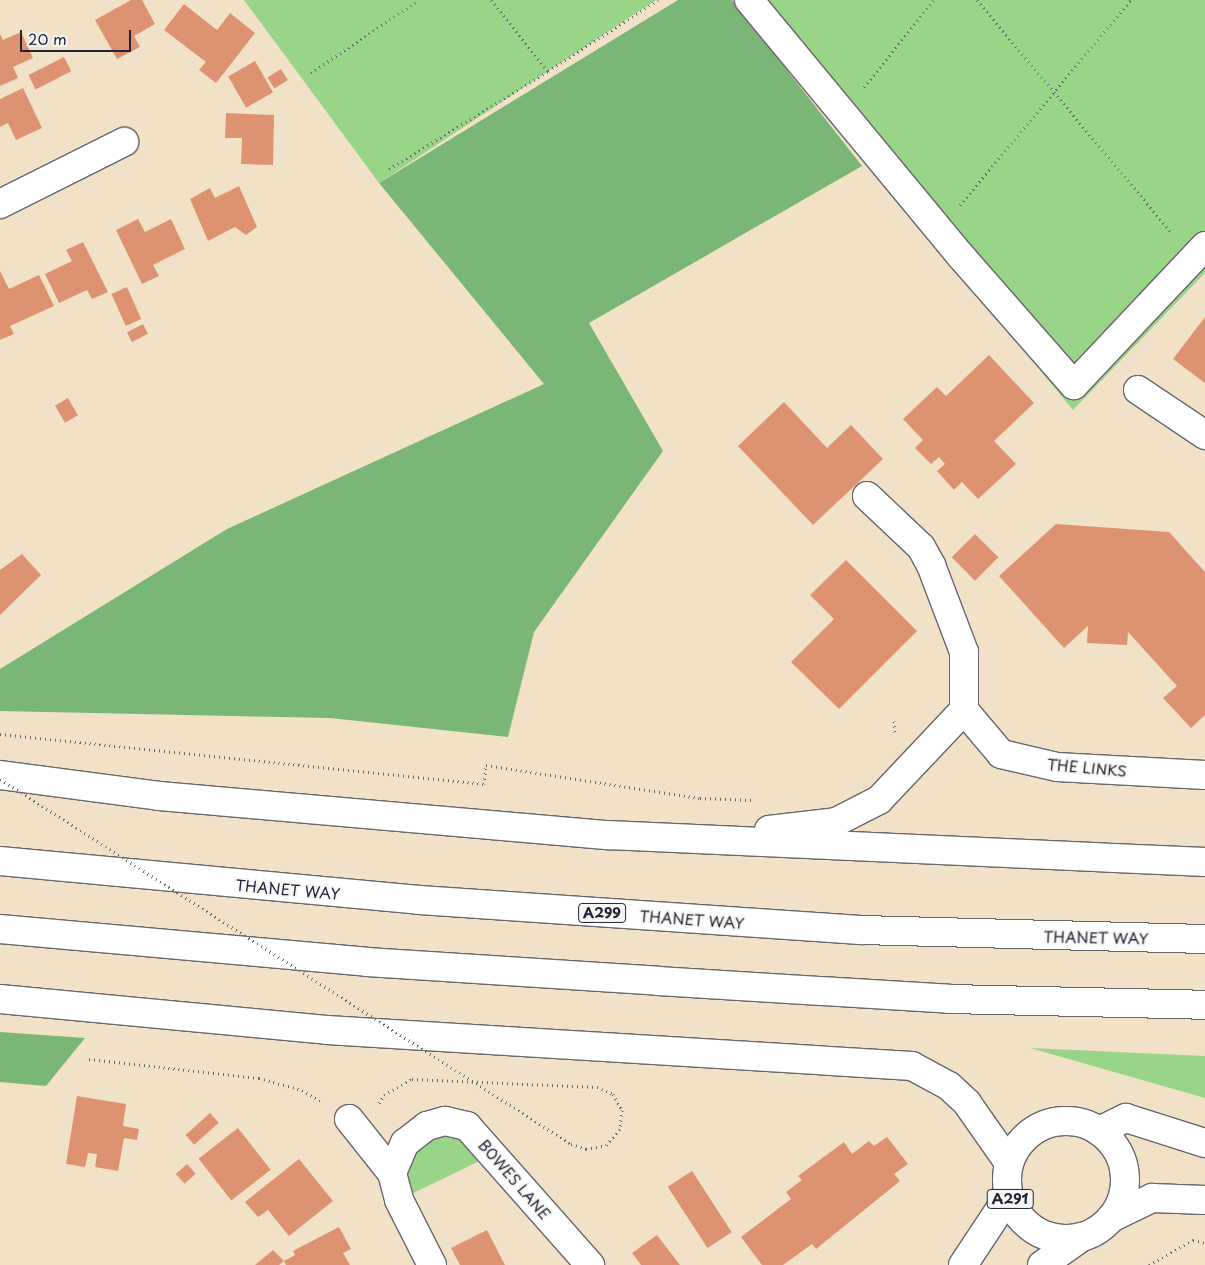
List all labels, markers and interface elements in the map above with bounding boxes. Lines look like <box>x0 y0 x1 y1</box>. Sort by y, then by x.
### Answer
scale bar <box>22 20 134 52</box>
text: 20 m <box>28 27 67 50</box>
street label: THE LINKS <box>1046 755 1128 779</box>
street label: THANET WAY <box>235 875 341 903</box>
road number: A299 <box>577 901 627 924</box>
street label: THANET WAY <box>639 906 745 932</box>
street label: THANET WAY <box>1044 927 1148 947</box>
street label: BOWES LANE <box>475 1135 555 1223</box>
road number: A291 <box>986 1188 1034 1210</box>

